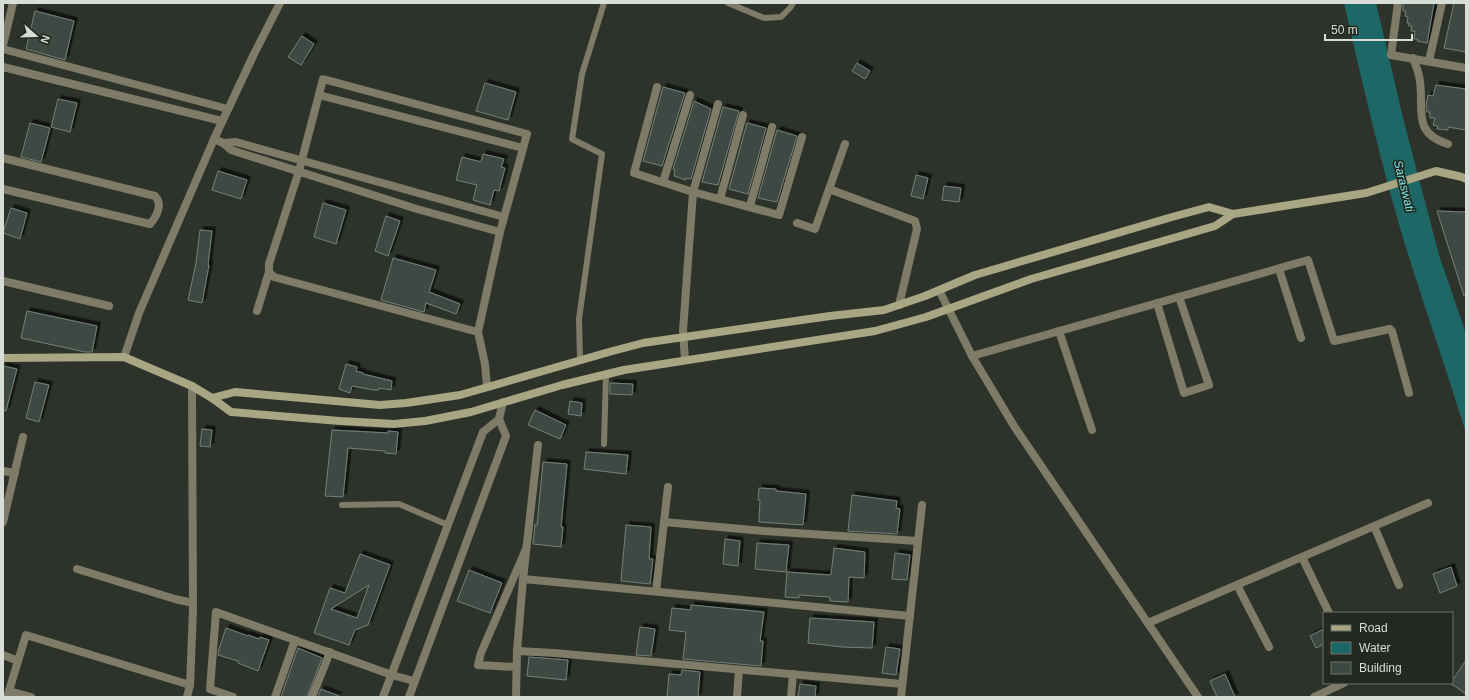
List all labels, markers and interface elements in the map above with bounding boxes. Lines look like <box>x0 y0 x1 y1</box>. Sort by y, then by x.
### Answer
north arrow <box>16 16 56 56</box>
scale bar <box>1325 16 1412 42</box>
text: 50 m <box>1331 23 1358 37</box>
text: N <box>38 34 52 45</box>
water label: Saraswati <box>1391 159 1417 214</box>
legend <box>1323 612 1453 684</box>
text: Road <box>1359 621 1388 635</box>
text: Water <box>1359 641 1391 655</box>
text: Building <box>1359 661 1402 675</box>

